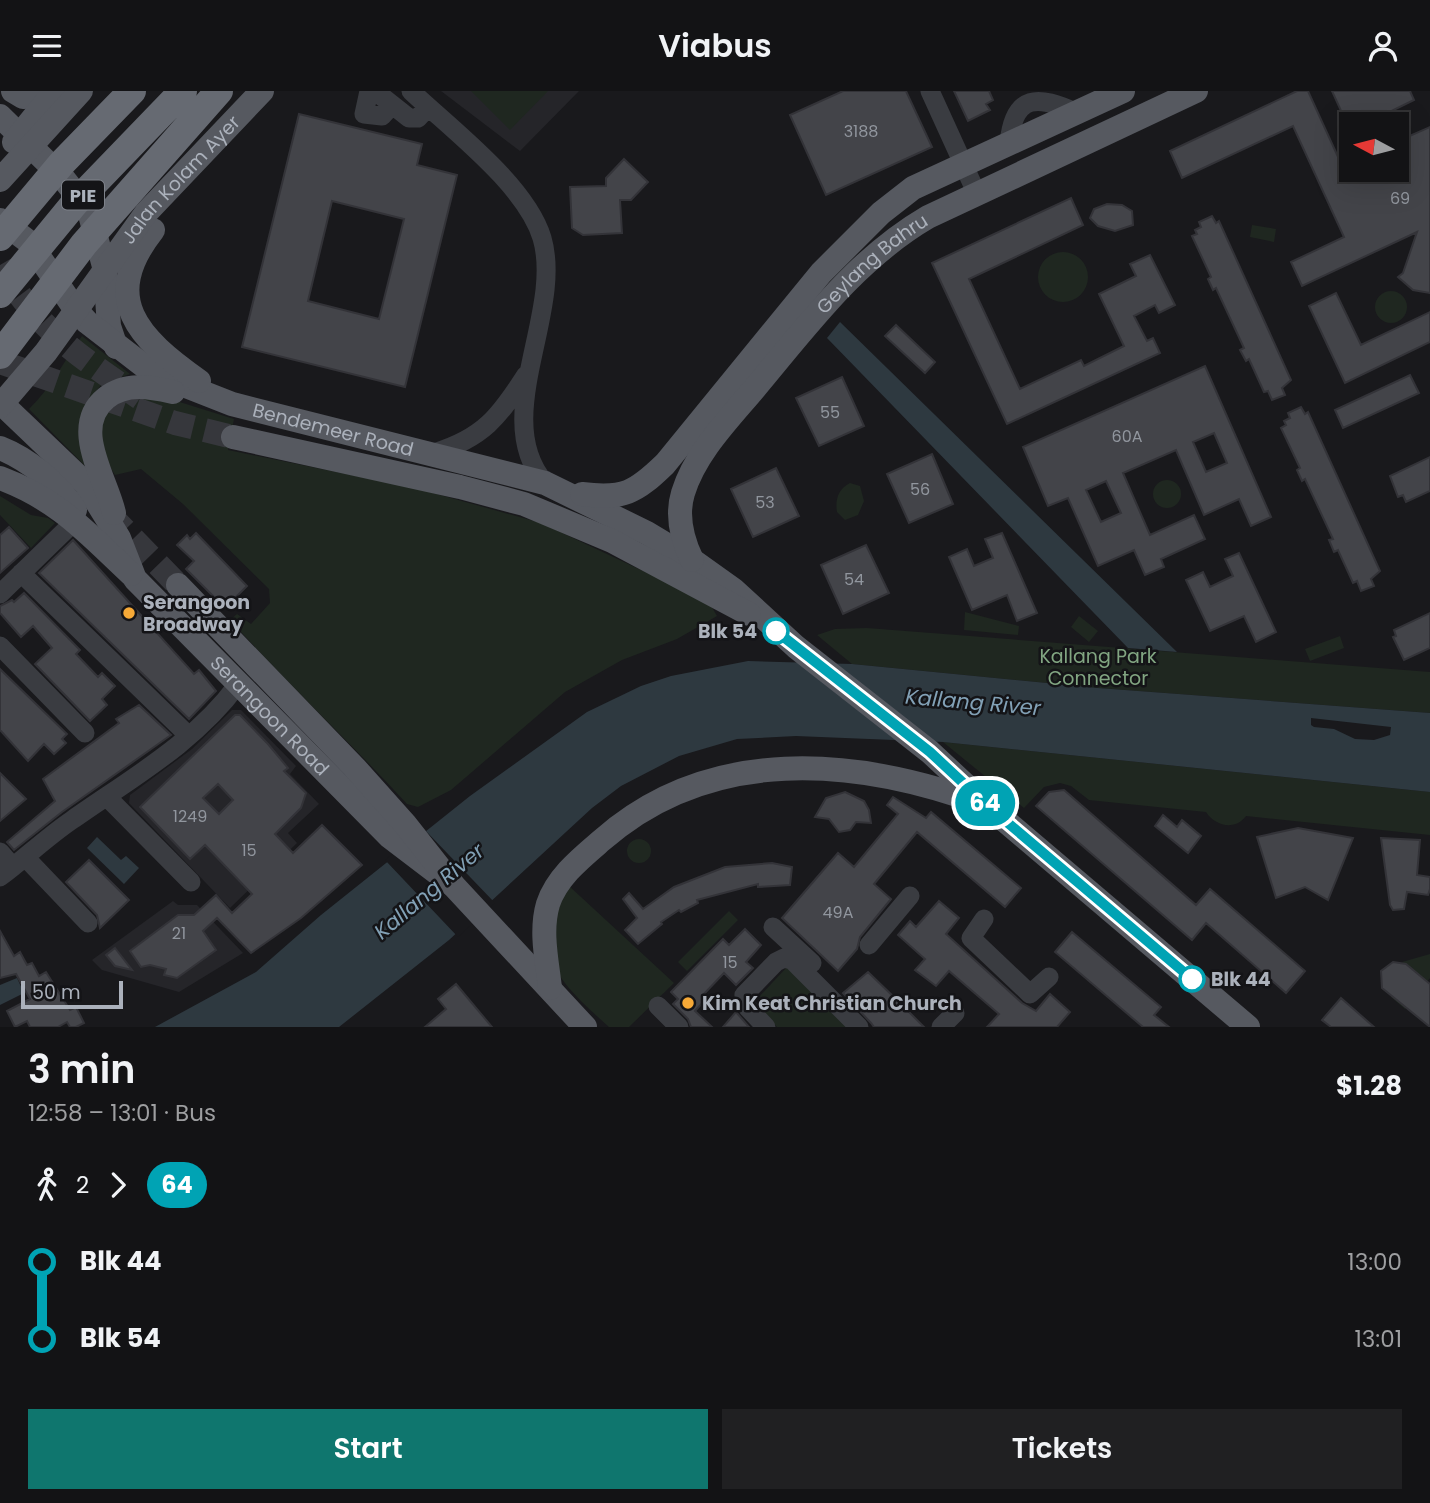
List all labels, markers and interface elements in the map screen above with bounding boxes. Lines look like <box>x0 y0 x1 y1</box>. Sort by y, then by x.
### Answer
text: Viabus <box>658 23 772 68</box>
icon: menu <box>28 27 66 65</box>
icon: person <box>1364 27 1402 65</box>
street label: Jalan Kolam Ayer <box>115 109 246 249</box>
north arrow <box>1339 112 1409 182</box>
map controls <box>1339 112 1409 182</box>
house number: 3188 <box>844 120 878 143</box>
road number: PIE <box>62 181 104 210</box>
house number: 69 <box>1390 187 1410 210</box>
street label: Geylang Bahru <box>810 207 933 319</box>
street label: Bendemeer Road <box>250 396 416 463</box>
house number: 55 <box>820 401 840 424</box>
house number: 60A <box>1112 425 1143 448</box>
house number: 56 <box>910 478 930 501</box>
house number: 53 <box>755 491 775 514</box>
house number: 54 <box>844 568 864 591</box>
place label: Serangoon Broadway <box>143 589 250 638</box>
marker: Serangoon Broadway <box>121 605 137 621</box>
place label: Blk 54 <box>698 618 757 645</box>
marker: Blk 54 <box>763 618 789 644</box>
park label: Kallang Park Connector <box>1039 643 1157 692</box>
street label: Serangoon Road <box>204 649 335 782</box>
water label: Kallang River <box>904 682 1043 722</box>
line badge: 64 <box>954 780 1016 826</box>
text: 64 <box>969 786 1001 819</box>
house number: 1249 <box>173 805 207 828</box>
water label: Kallang River <box>368 836 491 946</box>
house number: 15 <box>241 839 257 862</box>
house number: 49A <box>823 901 854 924</box>
house number: 21 <box>172 922 186 945</box>
house number: 15 <box>722 951 738 974</box>
marker: Blk 44 <box>1179 966 1205 992</box>
place label: Blk 44 <box>1211 966 1271 993</box>
scale bar <box>21 978 122 1010</box>
text: 50 m <box>32 979 81 1006</box>
place label: Kim Keat Christian Church <box>702 990 962 1017</box>
marker: Kim Keat Christian Church <box>680 995 696 1011</box>
text: 3 min <box>28 1043 135 1096</box>
text: $1.28 <box>1336 1068 1402 1104</box>
text: 12:58 – 13:01 · Bus <box>28 1097 216 1129</box>
icon: walk <box>28 1166 66 1204</box>
icon: forward <box>99 1166 137 1204</box>
text: 64 <box>161 1168 193 1201</box>
text: 2 <box>76 1169 89 1201</box>
text: Blk 44 <box>80 1243 162 1279</box>
text: 13:00 <box>1347 1246 1402 1278</box>
text: Blk 54 <box>80 1320 161 1356</box>
text: 13:01 <box>1354 1323 1402 1355</box>
button: Start <box>28 1409 708 1489</box>
button: Tickets <box>722 1409 1402 1489</box>

